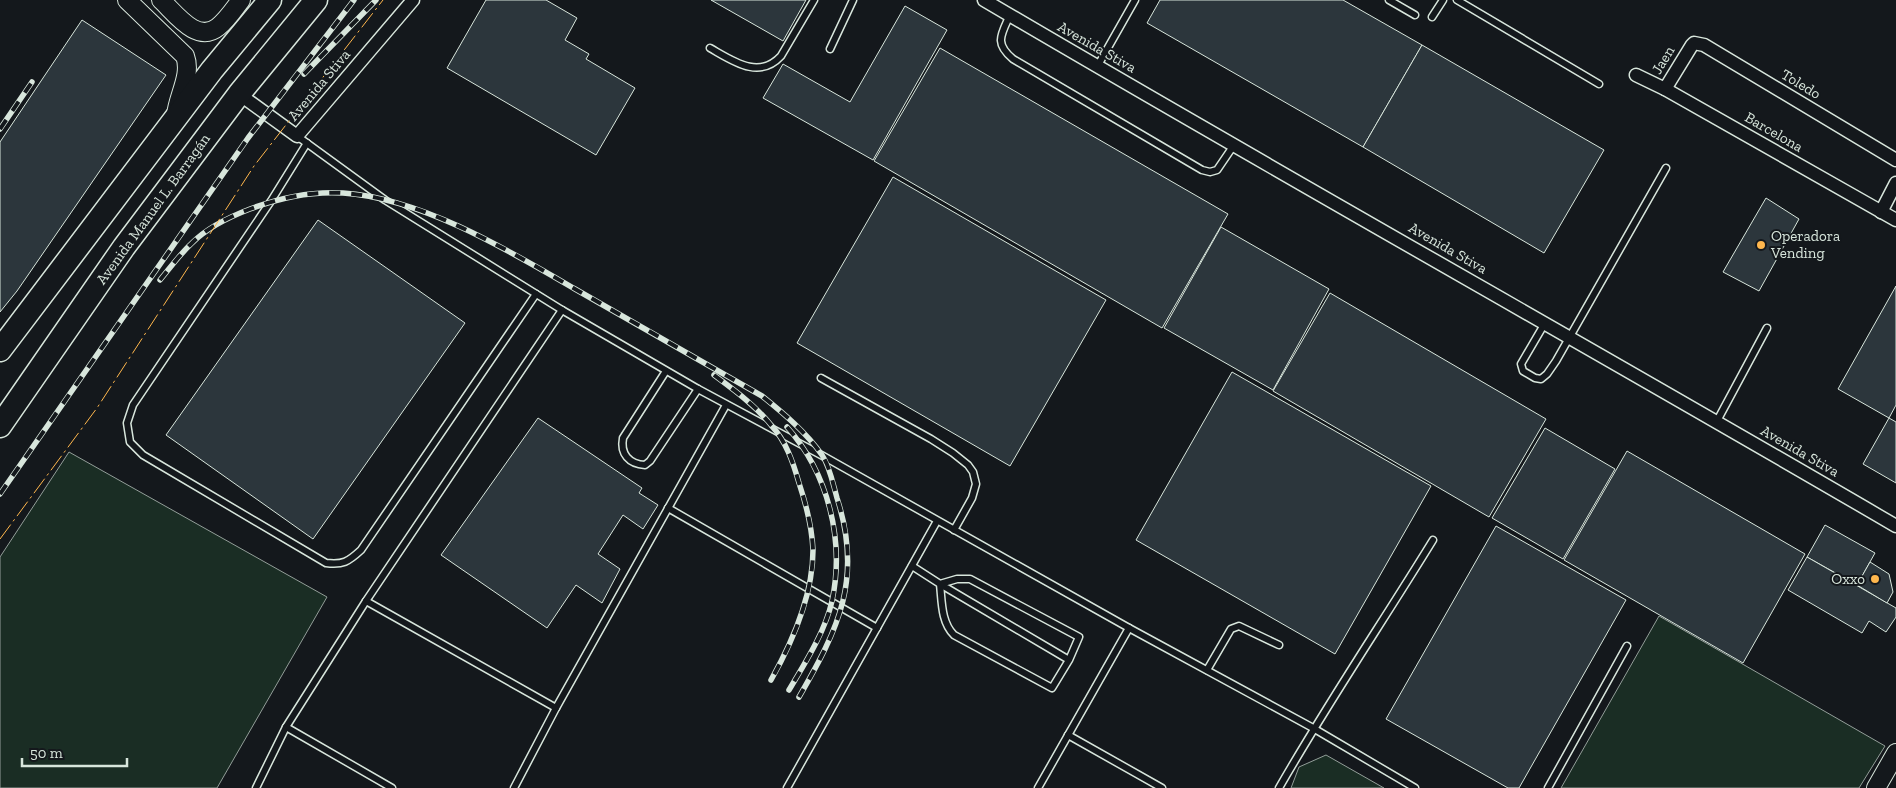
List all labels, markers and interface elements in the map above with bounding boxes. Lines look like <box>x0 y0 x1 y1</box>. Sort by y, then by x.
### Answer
street label: Avenida Stiva <box>1055 17 1139 77</box>
street label: Jaen <box>1648 42 1678 77</box>
street label: Avenida Stiva <box>284 46 354 124</box>
street label: Toledo <box>1778 65 1824 103</box>
street label: Barcelona <box>1742 108 1806 156</box>
street label: Avenida Manuel L. Barragán <box>92 130 214 288</box>
street label: Avenida Stiva <box>1406 218 1490 278</box>
place label: Operadora Vending <box>1770 227 1840 262</box>
marker: Operadora Vending <box>1755 239 1767 251</box>
street label: Avenida Stiva <box>1758 421 1842 481</box>
place label: Oxxo <box>1831 570 1865 588</box>
marker: Oxxo <box>1869 573 1881 585</box>
scale bar <box>22 736 128 768</box>
text: 50 m <box>30 744 63 762</box>

